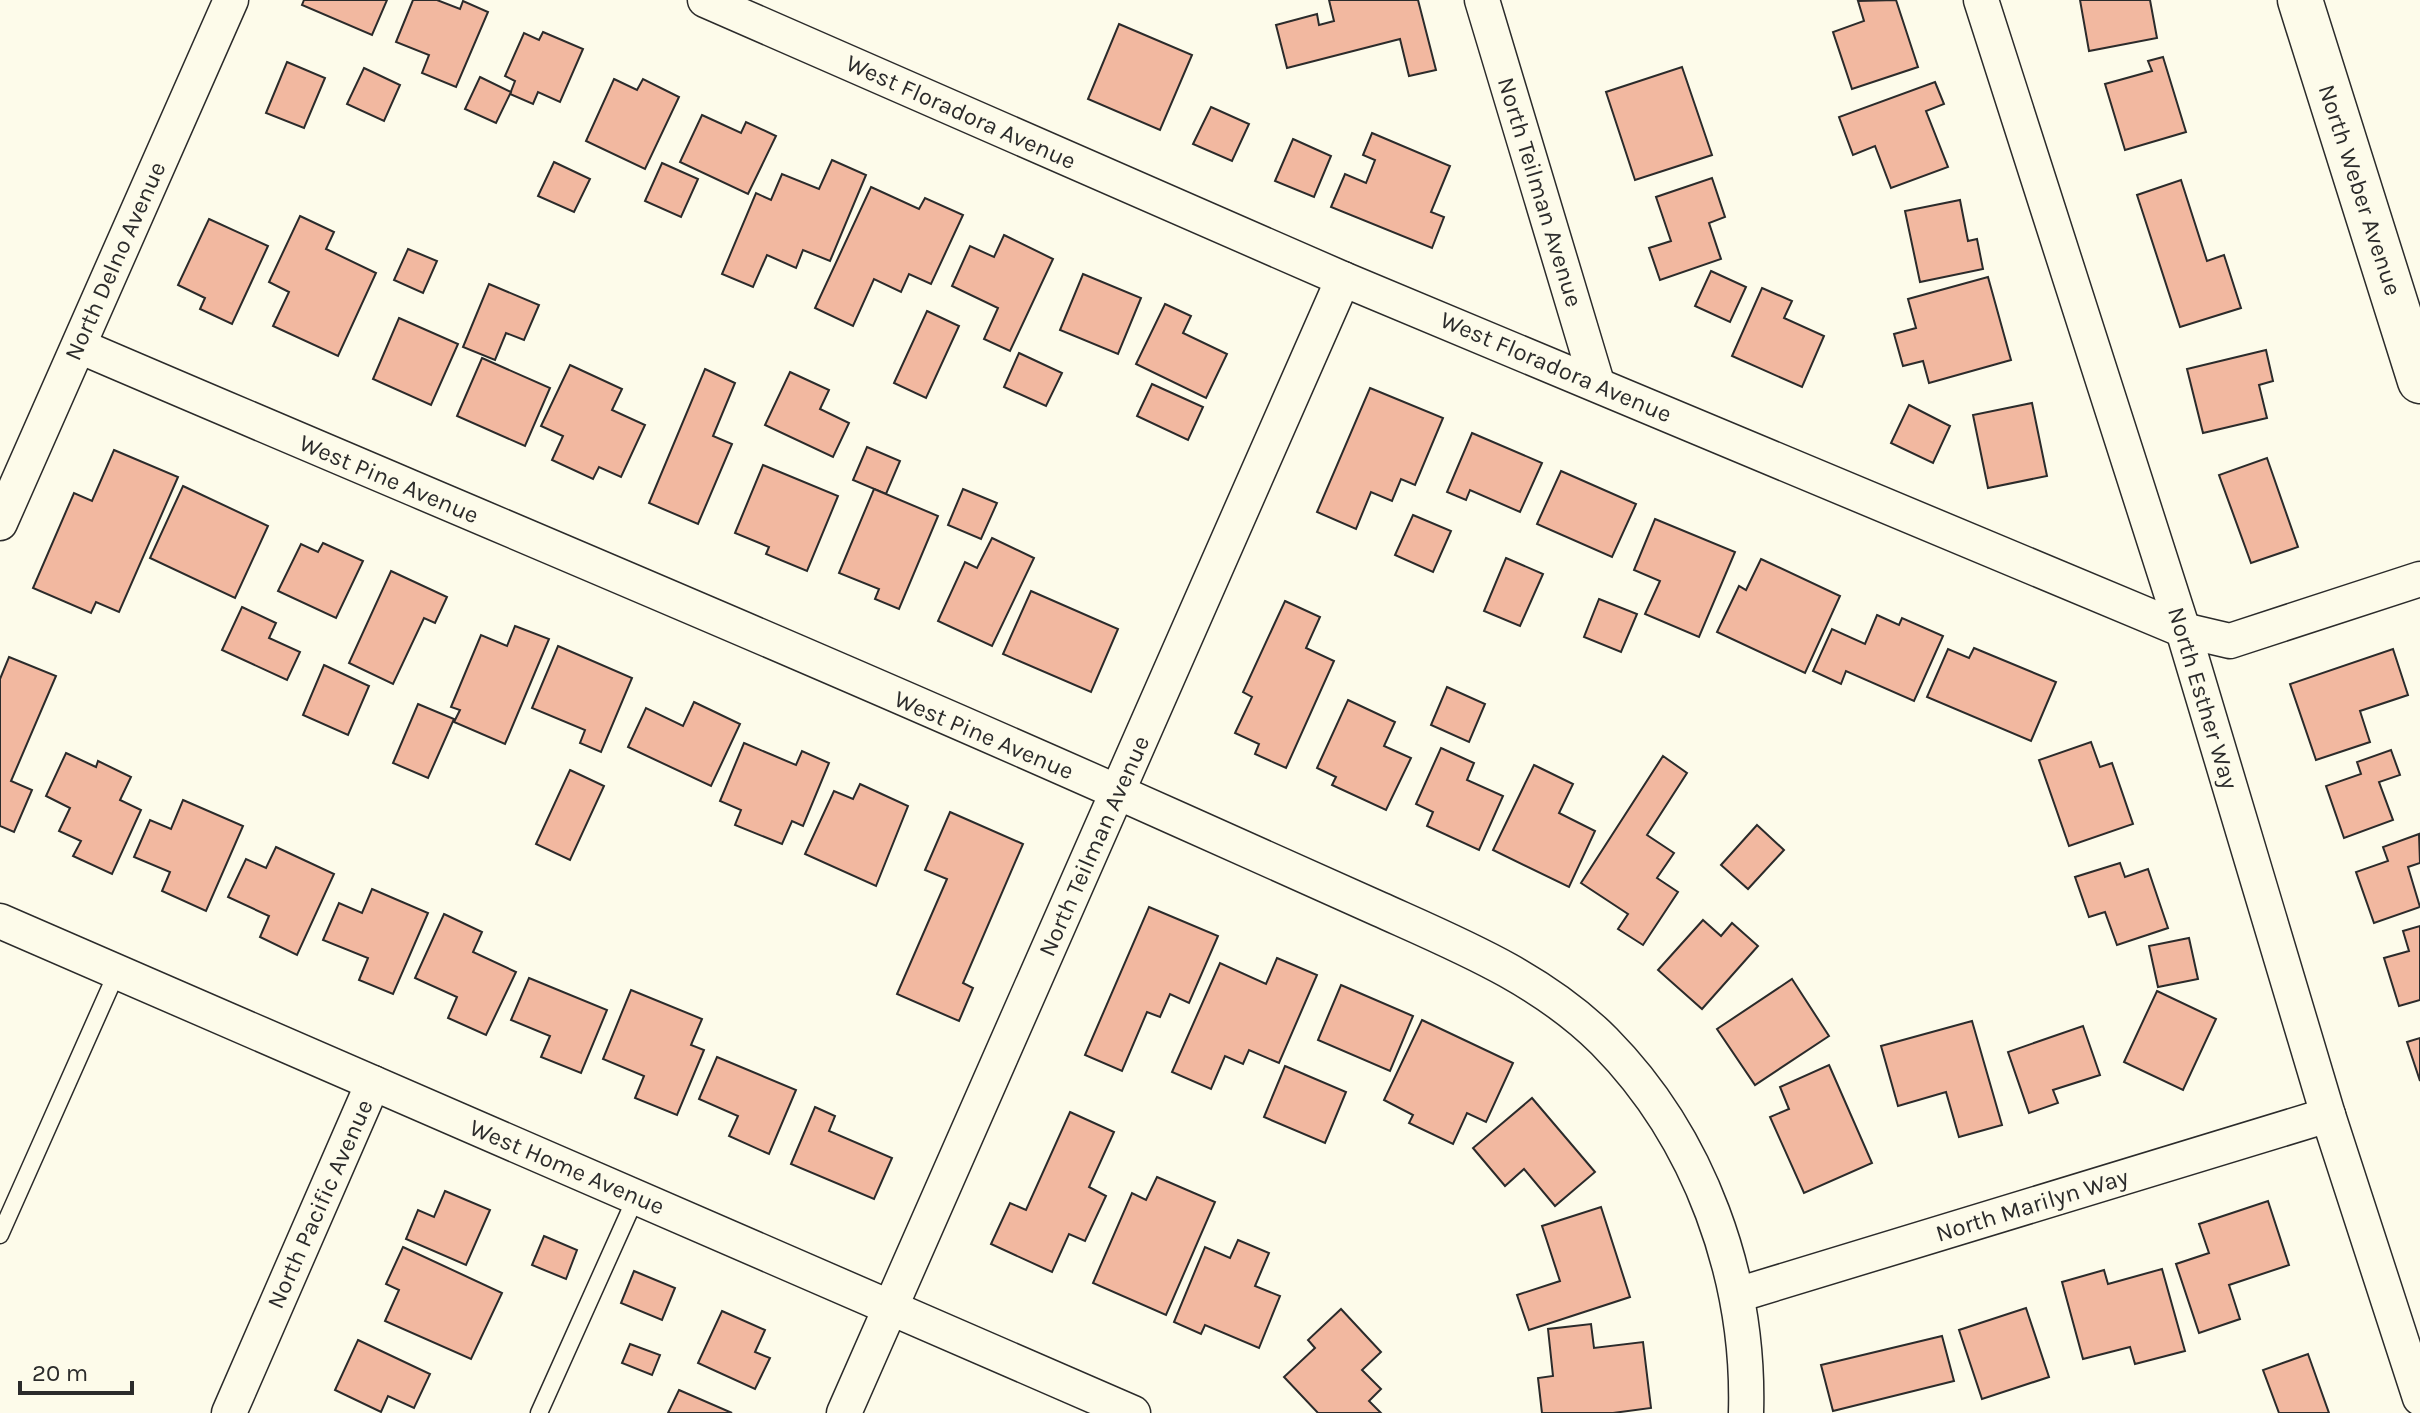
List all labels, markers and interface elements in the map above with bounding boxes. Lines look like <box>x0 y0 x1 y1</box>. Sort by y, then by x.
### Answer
street label: West Floradora Avenue <box>842 49 1080 175</box>
street label: North Teilman Avenue <box>1492 74 1588 310</box>
street label: North Weber Avenue <box>2313 81 2407 299</box>
street label: North Delno Avenue <box>59 157 171 365</box>
street label: West Floradora Avenue <box>1436 306 1676 428</box>
street label: West Pine Avenue <box>295 429 483 529</box>
street label: North Esther Way <box>2162 604 2244 792</box>
street label: West Pine Avenue <box>890 685 1078 785</box>
street label: North Teilman Avenue <box>1033 731 1155 961</box>
street label: North Pacific Avenue <box>261 1095 379 1313</box>
street label: West Home Avenue <box>465 1113 669 1221</box>
street label: North Marilyn Way <box>1932 1162 2132 1248</box>
scale bar <box>20 1345 132 1395</box>
text: 20 m <box>32 1359 88 1387</box>

